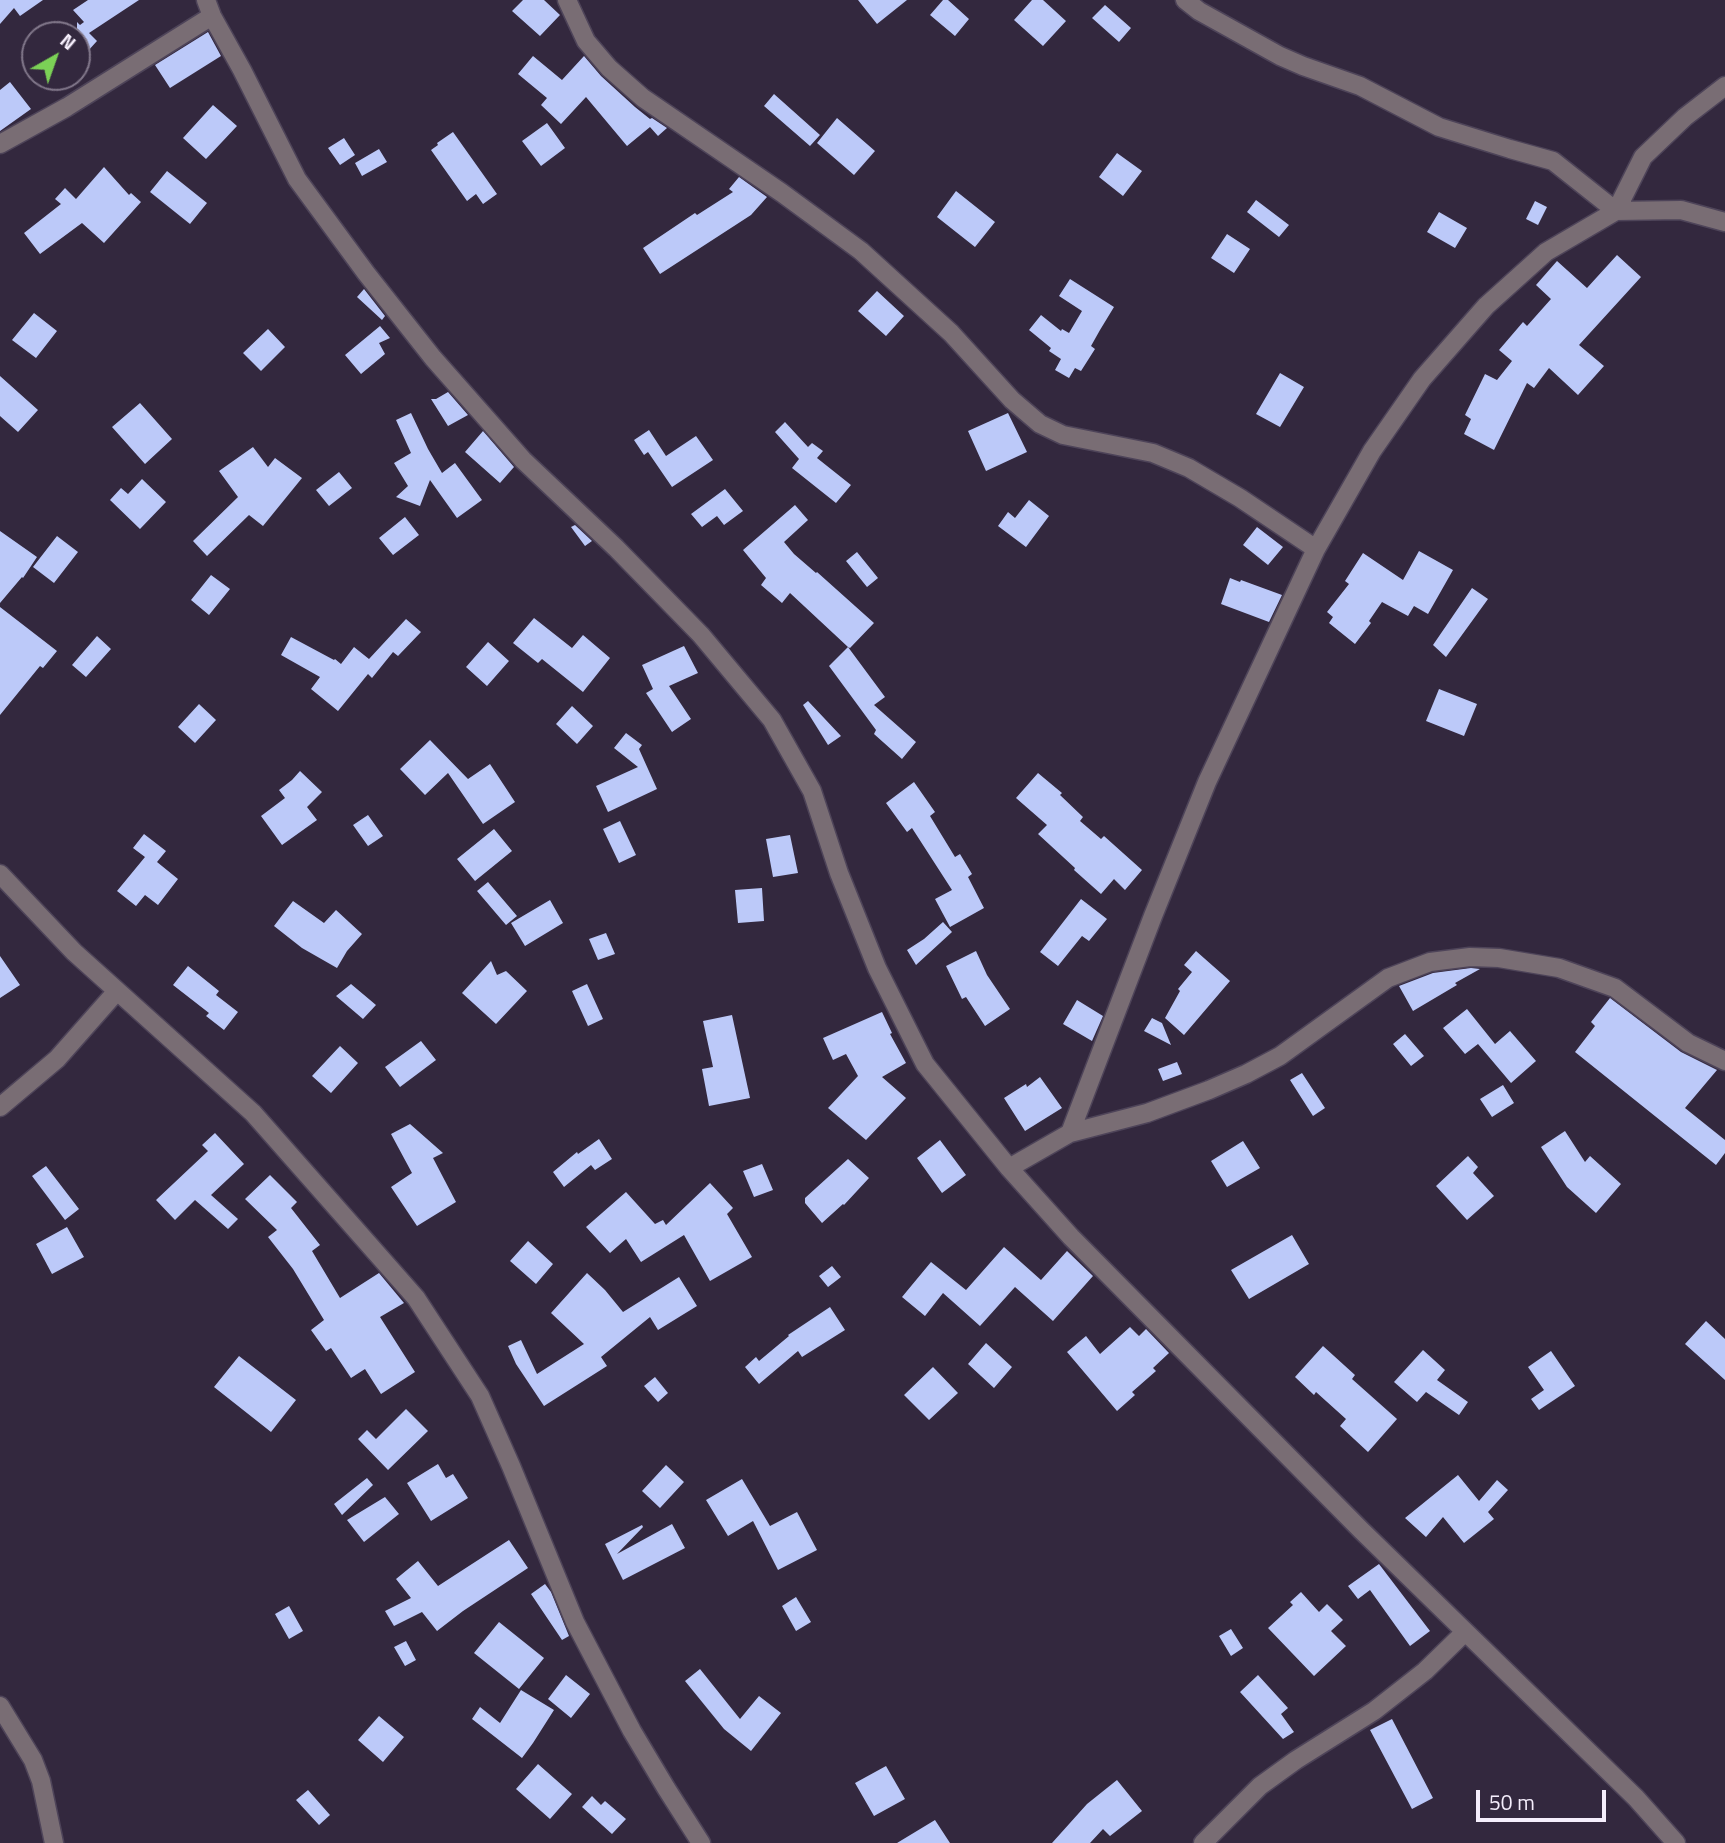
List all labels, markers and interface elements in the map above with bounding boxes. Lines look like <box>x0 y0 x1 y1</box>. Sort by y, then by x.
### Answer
north arrow <box>21 21 91 91</box>
text: N <box>54 26 83 56</box>
scale bar <box>1480 1776 1610 1820</box>
text: 50 m <box>1489 1786 1535 1818</box>

